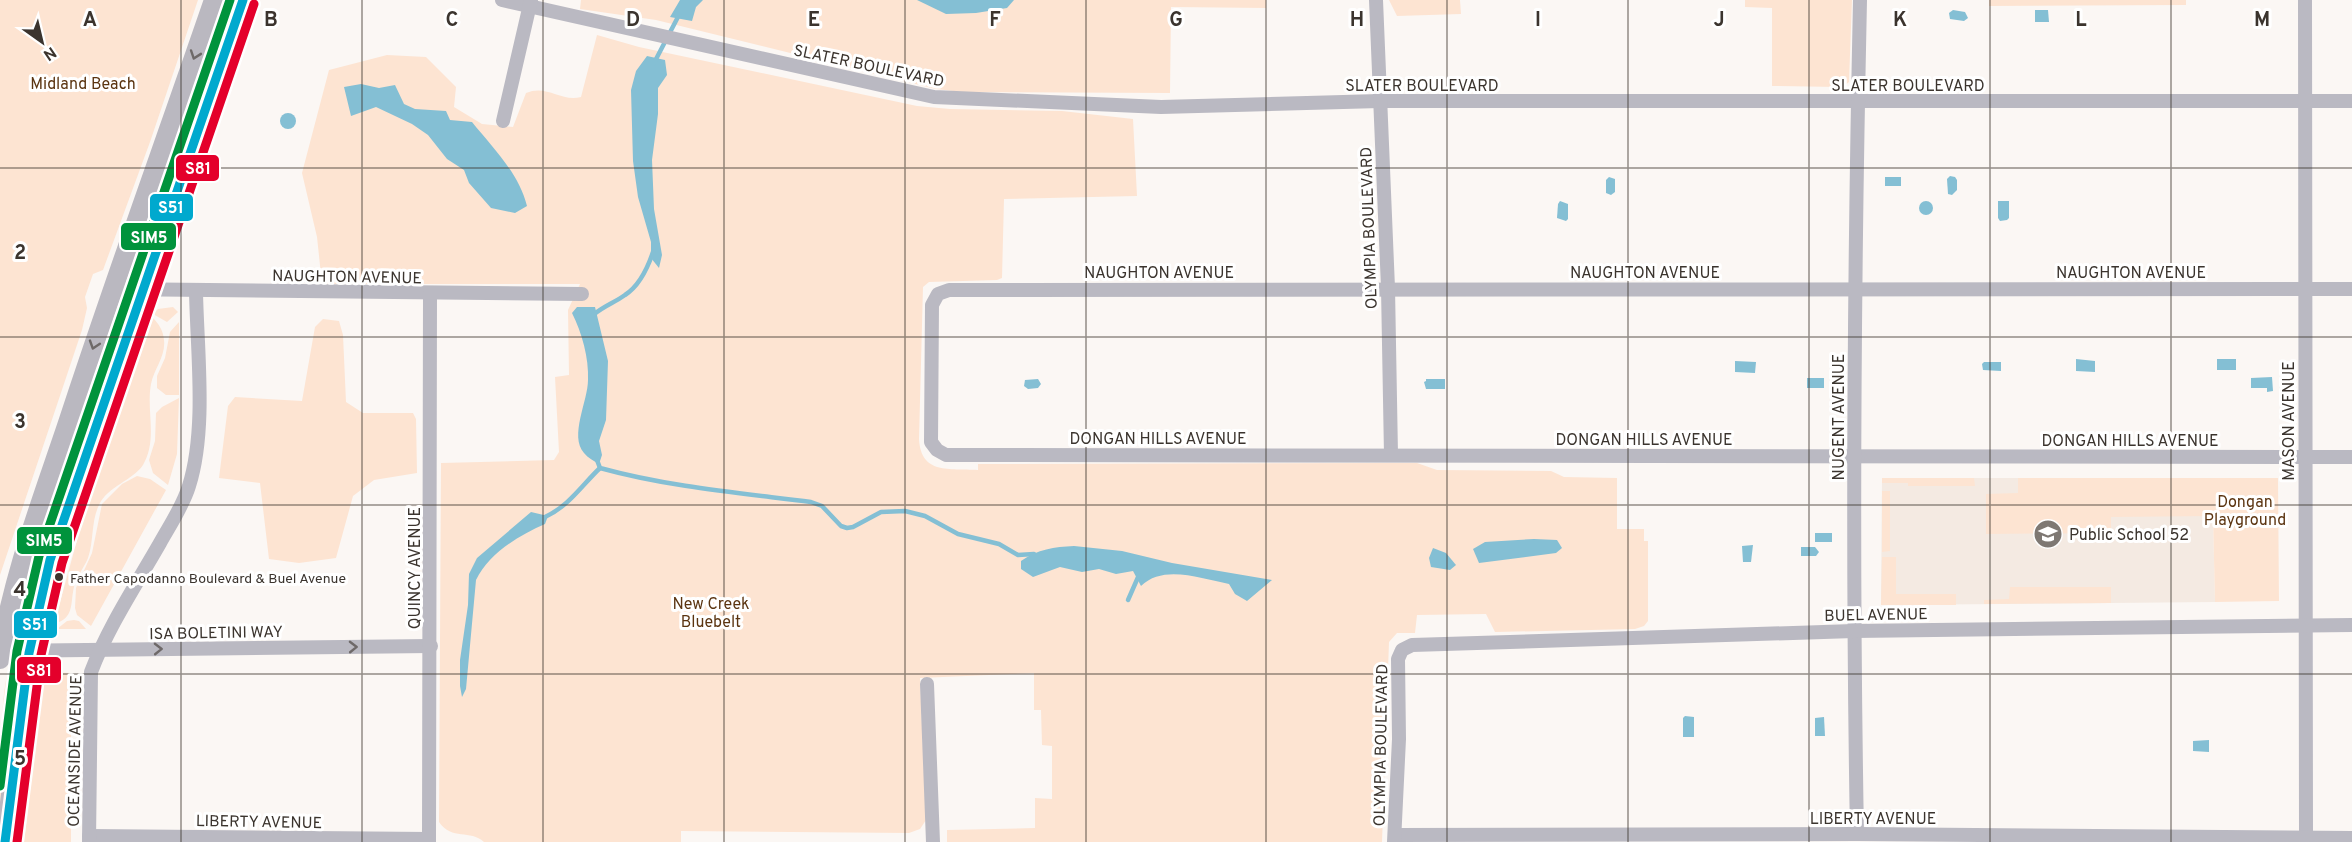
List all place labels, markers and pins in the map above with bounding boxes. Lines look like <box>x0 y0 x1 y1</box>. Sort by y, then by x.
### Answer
school or university icon: Public School 52 <box>2032 518 2064 550</box>
place label: Public School 52 <box>2069 526 2189 546</box>
marker: Father Capodanno Boulevard & Buel Avenue <box>53 571 65 583</box>
place label: Father Capodanno Boulevard & Buel Avenue <box>70 571 346 588</box>

